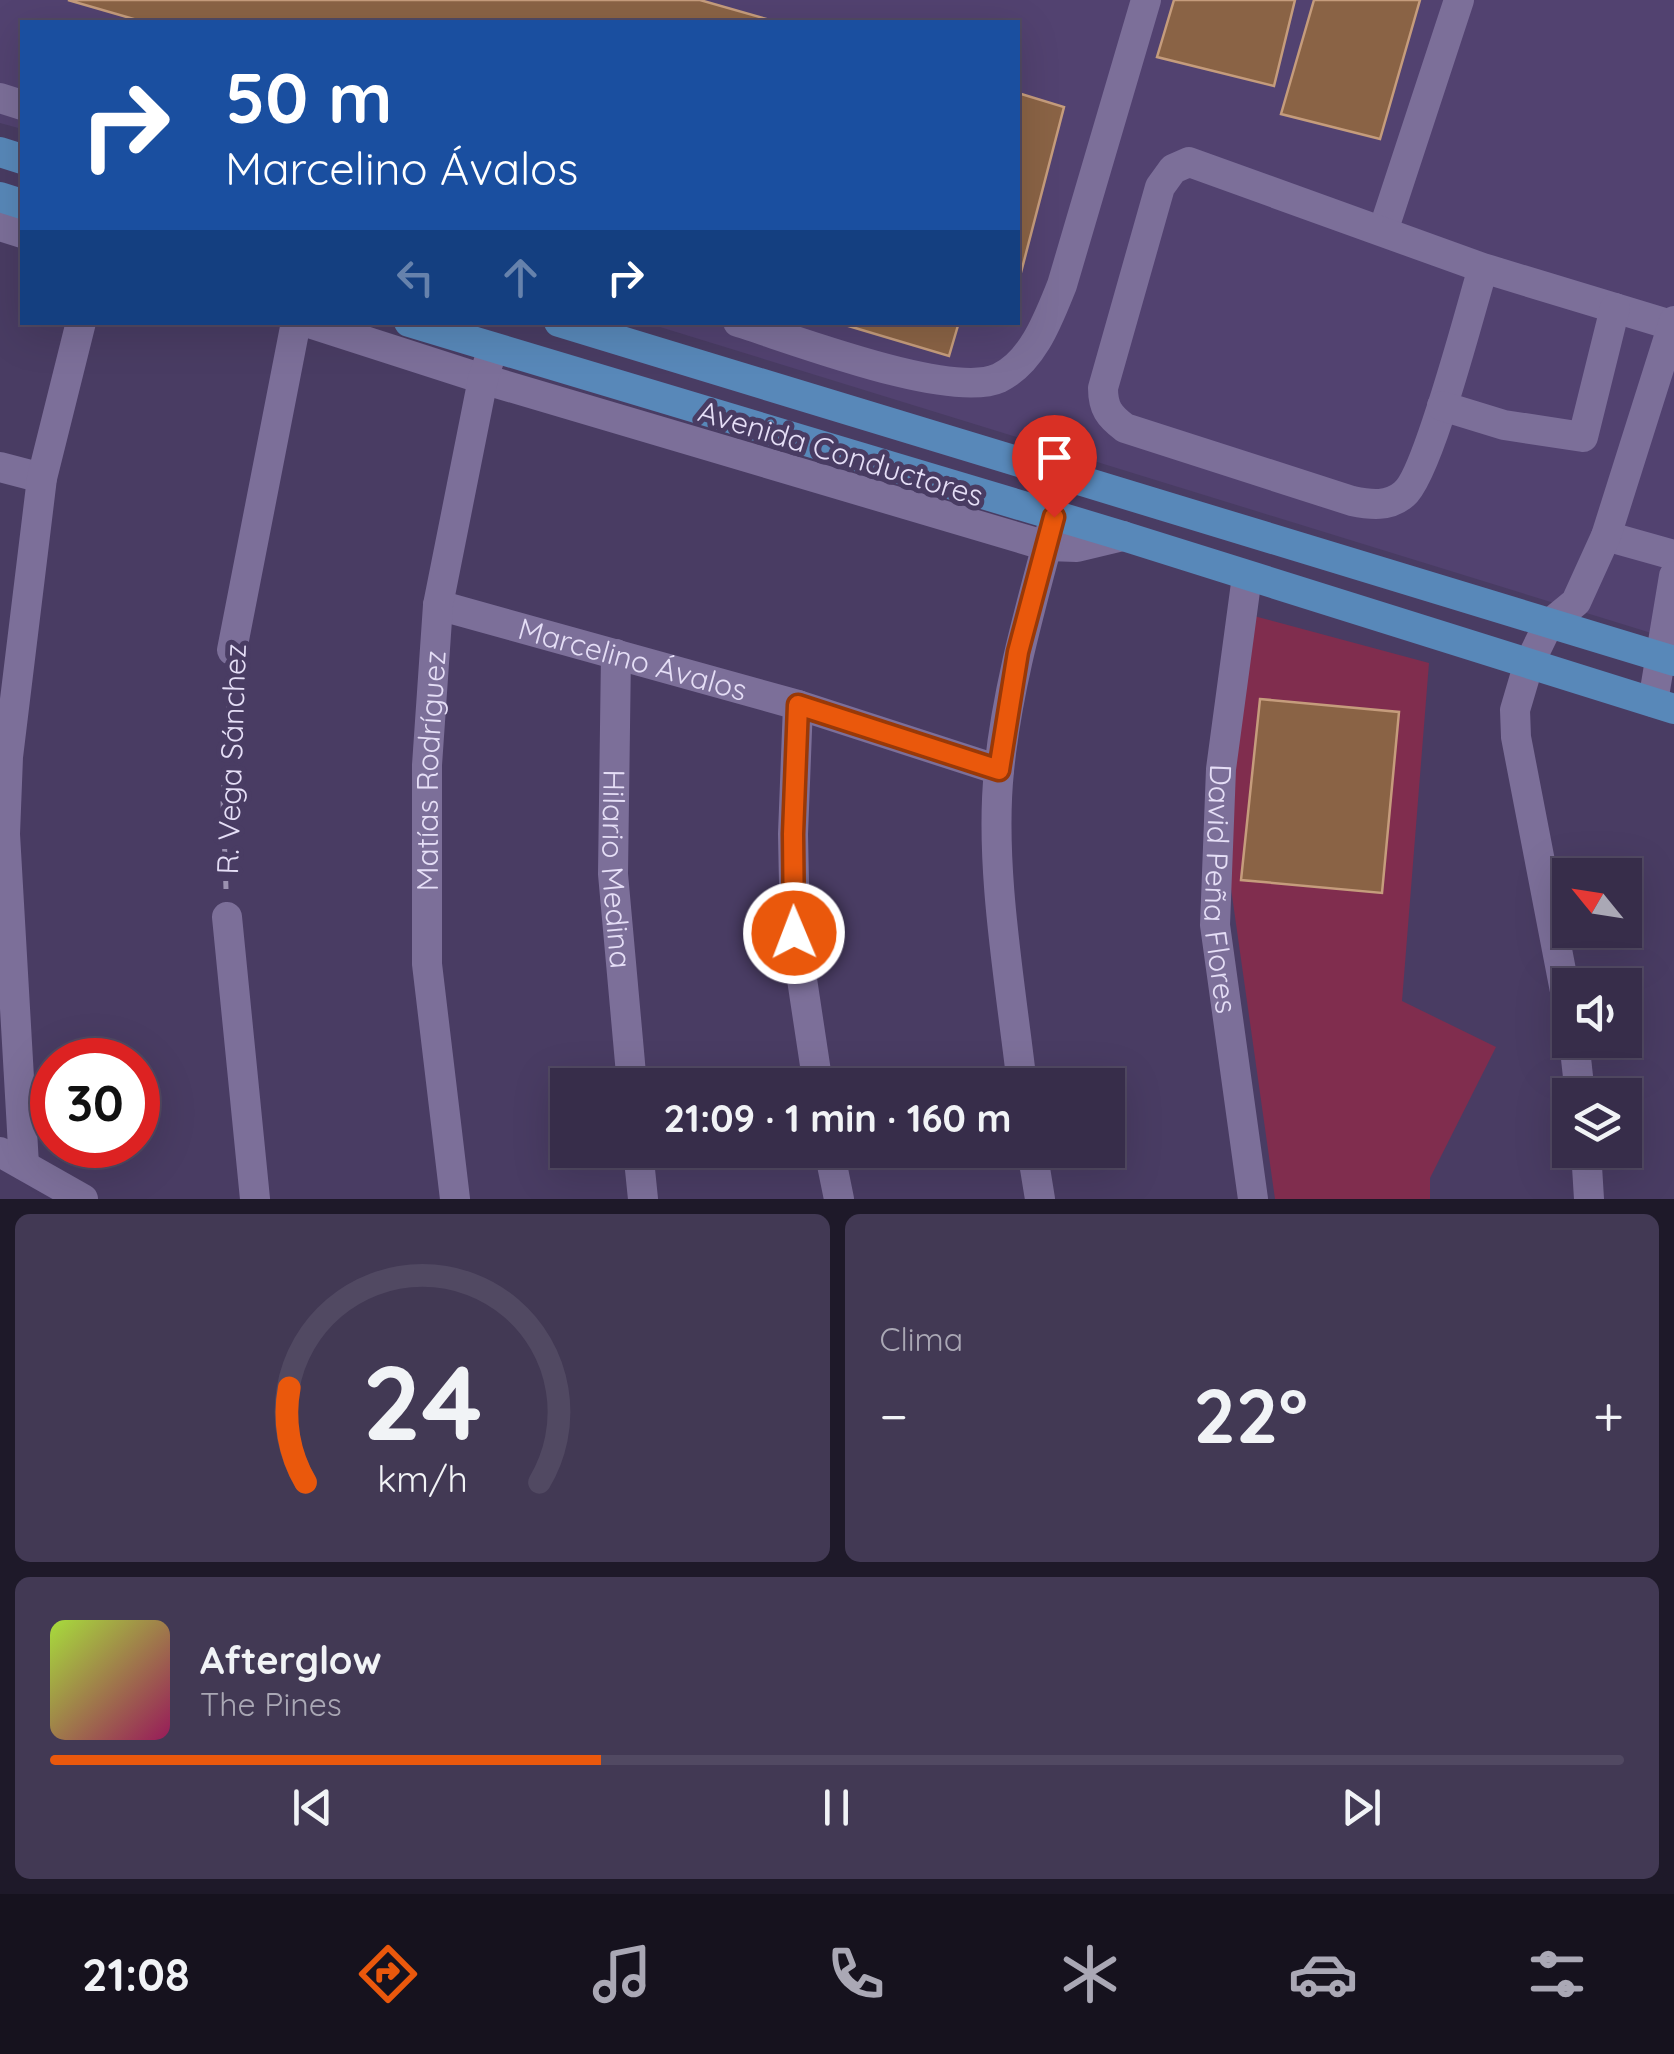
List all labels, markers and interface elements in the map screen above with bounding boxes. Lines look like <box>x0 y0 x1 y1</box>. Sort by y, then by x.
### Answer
text: 50 m <box>225 53 392 141</box>
icon: right <box>60 60 190 190</box>
text: Marcelino Ávalos <box>225 140 578 196</box>
icon: left <box>388 250 443 305</box>
icon: ahead <box>493 250 548 305</box>
icon: right <box>598 250 653 305</box>
street label: Avenida Conductores <box>694 392 988 514</box>
pin <box>1012 415 1097 518</box>
icon: arrive <box>1027 430 1082 485</box>
street label: Marcelino Ávalos <box>514 609 751 709</box>
street label: R. Vega Sánchez <box>208 643 254 875</box>
street label: Matías Rodríguez <box>408 649 454 891</box>
street label: David Peña Flores <box>1196 764 1246 1016</box>
street label: Hilario Medina <box>593 769 640 970</box>
north arrow <box>1552 858 1642 948</box>
map controls <box>1552 858 1642 1168</box>
position arrow <box>742 881 846 985</box>
button: sound <box>1552 968 1642 1058</box>
speed limit sign: 30 <box>30 1038 160 1168</box>
button: layers <box>1552 1078 1642 1168</box>
text: 21:09 · 1 min · 160 m <box>663 1094 1012 1142</box>
text: Clima <box>880 1319 963 1359</box>
text: 24 <box>362 1336 482 1466</box>
text: 22° <box>1193 1368 1308 1462</box>
text: − <box>880 1381 908 1450</box>
text: + <box>1593 1381 1624 1450</box>
text: km/h <box>377 1456 468 1501</box>
text: Afterglow <box>200 1636 382 1684</box>
text: The Pines <box>200 1684 342 1724</box>
icon: previous <box>285 1780 340 1835</box>
icon: pause <box>809 1780 864 1835</box>
icon: next <box>1334 1780 1389 1835</box>
icon: directions <box>353 1939 423 2009</box>
icon: music <box>587 1939 657 2009</box>
icon: phone <box>821 1939 891 2009</box>
icon: climate <box>1055 1939 1125 2009</box>
icon: car <box>1288 1939 1358 2009</box>
icon: filters <box>1522 1939 1592 2009</box>
text: 21:08 <box>82 1946 190 2002</box>

